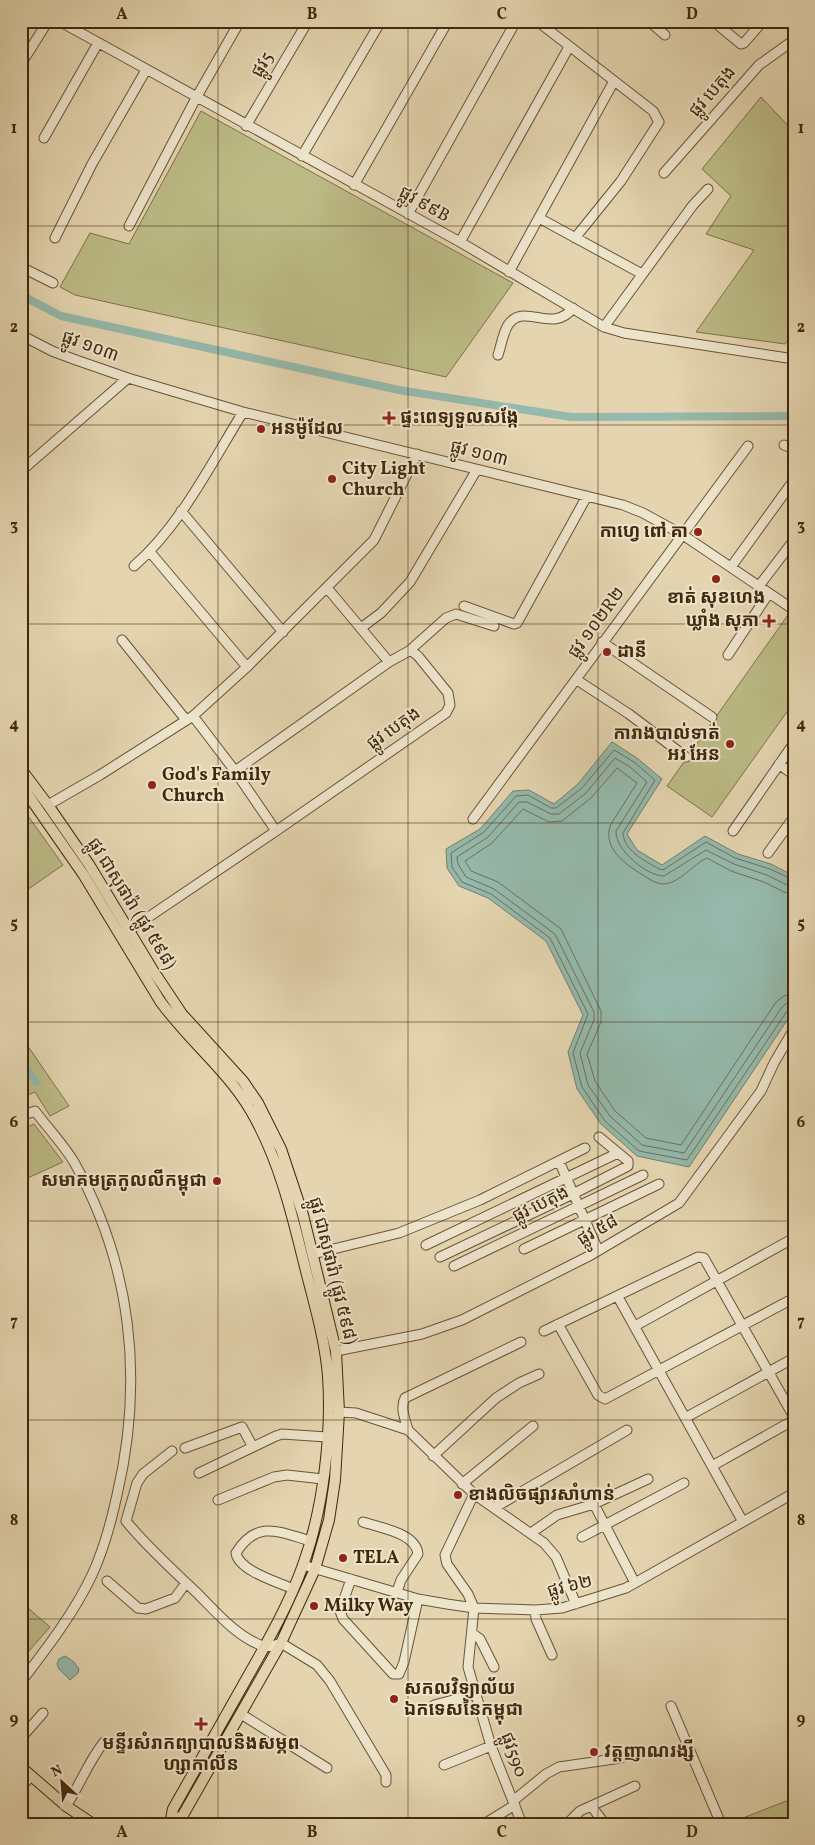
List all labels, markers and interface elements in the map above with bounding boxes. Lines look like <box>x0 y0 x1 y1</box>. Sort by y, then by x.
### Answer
text: A <box>116 4 128 26</box>
text: B <box>307 4 318 26</box>
text: C <box>497 4 507 26</box>
text: D <box>686 4 698 26</box>
street label: ផ្លូវ5 <box>246 47 282 84</box>
street label: ផ្លូវ បេតុង <box>684 61 744 125</box>
text: 1 <box>11 118 17 140</box>
text: 1 <box>798 118 804 140</box>
street label: ផ្លូវ ៩៩B <box>393 181 454 231</box>
text: 2 <box>10 317 18 339</box>
text: 2 <box>797 317 805 339</box>
street label: ផ្លូវ ១០៣ <box>57 325 122 371</box>
place label: ផ្ទះពេទ្យទួលសង្កែ <box>400 406 519 431</box>
marker: ផ្ទះពេទ្យទួលសង្កែ <box>382 411 396 425</box>
place label: អនម៉ូដែល <box>271 417 343 442</box>
marker: អនម៉ូដែល <box>255 423 267 435</box>
street label: ផ្លូវ ១០៣ <box>447 435 511 476</box>
place label: City Light Church <box>342 457 426 503</box>
marker: City Light Church <box>326 473 338 485</box>
text: 3 <box>10 515 18 537</box>
text: 3 <box>797 515 805 537</box>
place label: កាហ្វេ ពៅ គា <box>600 520 688 545</box>
marker: កាហ្វេ ពៅ គា <box>692 526 704 538</box>
marker: ខាត់ សុខហេង <box>710 573 722 585</box>
street label: ផ្លូវ ១០២R២ <box>562 582 633 665</box>
place label: ខាត់ សុខហេង <box>667 586 765 611</box>
place label: ឃ្លាំង សុភា <box>686 608 759 634</box>
marker: ឃ្លាំង សុភា <box>763 615 775 627</box>
place label: ដានី <box>617 640 647 665</box>
marker: ដានី <box>601 646 613 658</box>
street label: ផ្លូវ បេតុង <box>362 701 427 758</box>
text: 4 <box>9 714 19 736</box>
text: 4 <box>796 714 806 736</box>
place label: ការាងបាល់ទាត់ អរ អែន <box>613 722 720 768</box>
marker: ការាងបាល់ទាត់ អរ អែន <box>724 738 736 750</box>
place label: God's Family Church <box>162 763 271 809</box>
marker: God's Family Church <box>146 779 158 791</box>
street label: ផ្លូវ ជាសុផារ៉ា (ផ្លូវ ៥៩៨) <box>78 833 182 976</box>
text: 5 <box>10 913 18 935</box>
text: 5 <box>797 913 805 935</box>
text: 6 <box>10 1112 19 1134</box>
text: 6 <box>797 1112 806 1134</box>
place label: សមាគមត្រកូលលីកម្ពុជា <box>41 1169 207 1196</box>
marker: សមាគមត្រកូលលីកម្ពុជា <box>211 1175 223 1187</box>
street label: ផ្លូវ បេតុង <box>508 1181 575 1232</box>
street label: ផ្លូវ ជាសុផារ៉ា (ផ្លូវ ៥៩៨) <box>299 1195 362 1348</box>
street label: ផ្លូវ ៥៨ <box>573 1209 624 1255</box>
text: 7 <box>10 1311 18 1333</box>
text: 7 <box>797 1311 805 1333</box>
place label: ខាងលិចផ្សារសាំហាន់ <box>468 1482 615 1508</box>
marker: ខាងលិចផ្សារសាំហាន់ <box>452 1489 464 1501</box>
text: 8 <box>10 1510 18 1532</box>
text: 8 <box>797 1510 805 1532</box>
place label: TELA <box>353 1546 399 1571</box>
marker: TELA <box>337 1552 349 1564</box>
street label: ផ្លូវ ៦២ <box>545 1569 596 1607</box>
place label: Milky Way <box>324 1594 413 1619</box>
marker: Milky Way <box>308 1600 320 1612</box>
place label: សកលវិទ្យាល័យ ឯកទេសនៃកម្ពុជា <box>404 1677 523 1725</box>
marker: សកលវិទ្យាល័យ ឯកទេសនៃកម្ពុជា <box>388 1693 400 1705</box>
text: 9 <box>10 1709 19 1731</box>
text: 9 <box>797 1709 806 1731</box>
marker: មន្ទីរសំរាកព្យាបាលនិងសម្ភព ហ្សាកាលីន <box>194 1717 208 1731</box>
street label: ផ្លូវ590 <box>491 1729 533 1782</box>
place label: មន្ទីរសំរាកព្យាបាលនិងសម្ភព ហ្សាកាលីន <box>102 1731 300 1778</box>
place label: វត្តញាណរង្សី <box>604 1739 694 1765</box>
marker: វត្តញាណរង្សី <box>588 1746 600 1758</box>
north arrow <box>38 1758 88 1808</box>
text: N <box>48 1761 66 1782</box>
text: A <box>116 1822 128 1844</box>
text: B <box>307 1822 318 1844</box>
text: C <box>497 1822 507 1844</box>
text: D <box>686 1822 698 1844</box>

